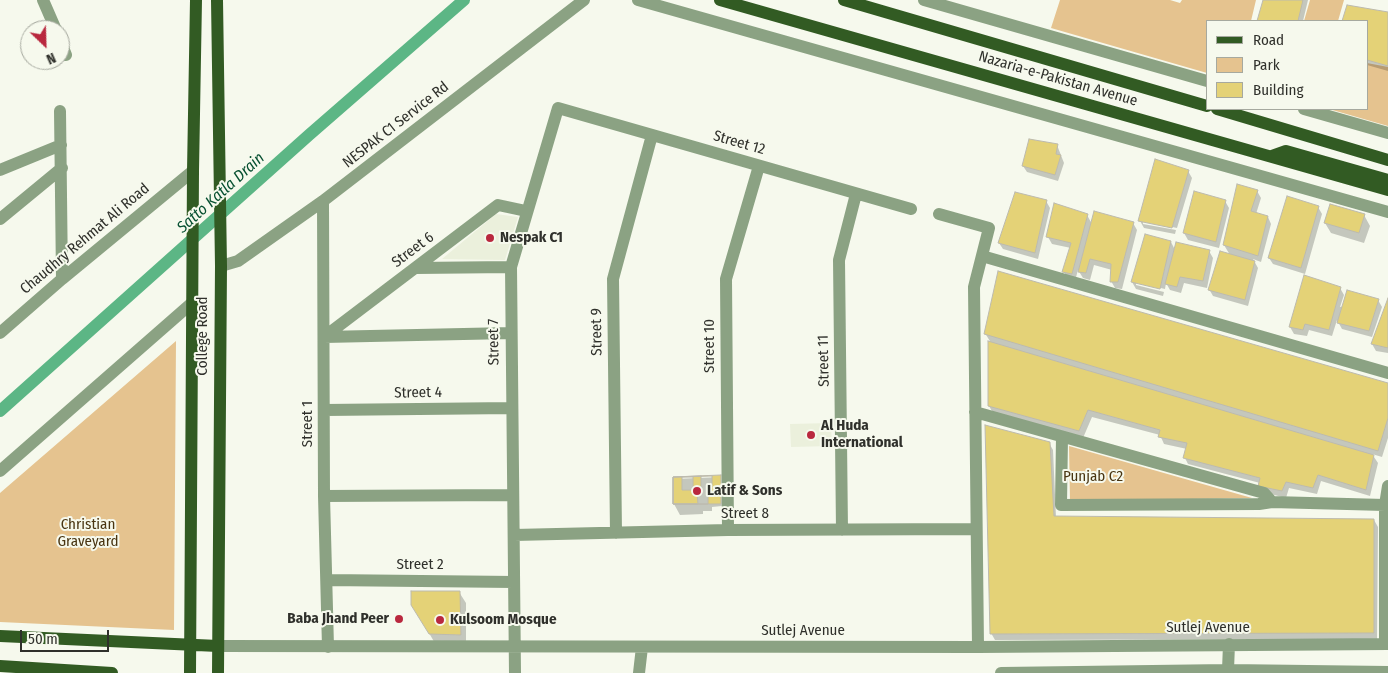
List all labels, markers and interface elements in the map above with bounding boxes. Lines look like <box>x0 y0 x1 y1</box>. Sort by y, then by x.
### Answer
north arrow <box>20 20 70 70</box>
legend <box>1206 20 1368 110</box>
text: Road <box>1253 31 1284 49</box>
street label: Nazaria-e-Pakistan Avenue <box>976 48 1140 110</box>
text: N <box>44 49 58 68</box>
text: Park <box>1253 56 1280 74</box>
street label: NESPAK C1 Service Rd <box>339 78 453 172</box>
text: Building <box>1253 81 1304 99</box>
street label: Street 12 <box>711 127 767 159</box>
water label: Satto Katla Drain <box>173 149 269 237</box>
street label: Chaudhry Rehmat Ali Road <box>17 180 153 298</box>
street label: Street 6 <box>388 228 438 272</box>
place label: Nespak C1 <box>500 229 563 247</box>
marker: Nespak C1 <box>484 232 496 244</box>
street label: College Road <box>194 296 212 376</box>
street label: Street 9 <box>588 308 606 356</box>
street label: Street 7 <box>485 319 503 365</box>
street label: Street 10 <box>701 319 719 373</box>
street label: Street 11 <box>815 335 833 387</box>
street label: Street 4 <box>394 384 442 402</box>
street label: Street 1 <box>299 401 317 447</box>
place label: Al Huda International <box>821 417 903 452</box>
marker: Al Huda International <box>805 429 817 441</box>
park label: Punjab C2 <box>1063 468 1123 486</box>
place label: Latif & Sons <box>707 482 782 500</box>
marker: Latif & Sons <box>691 485 703 497</box>
street label: Street 8 <box>721 505 769 523</box>
park label: Christian Graveyard <box>57 516 119 551</box>
street label: Street 2 <box>396 556 444 574</box>
place label: Baba Jhand Peer <box>287 610 389 628</box>
place label: Kulsoom Mosque <box>450 611 556 629</box>
marker: Baba Jhand Peer <box>393 613 405 625</box>
marker: Kulsoom Mosque <box>434 614 446 626</box>
street label: Sutlej Avenue <box>1166 619 1250 637</box>
scale bar <box>22 620 111 652</box>
street label: Sutlej Avenue <box>761 622 845 640</box>
text: 50 m <box>28 630 58 648</box>

